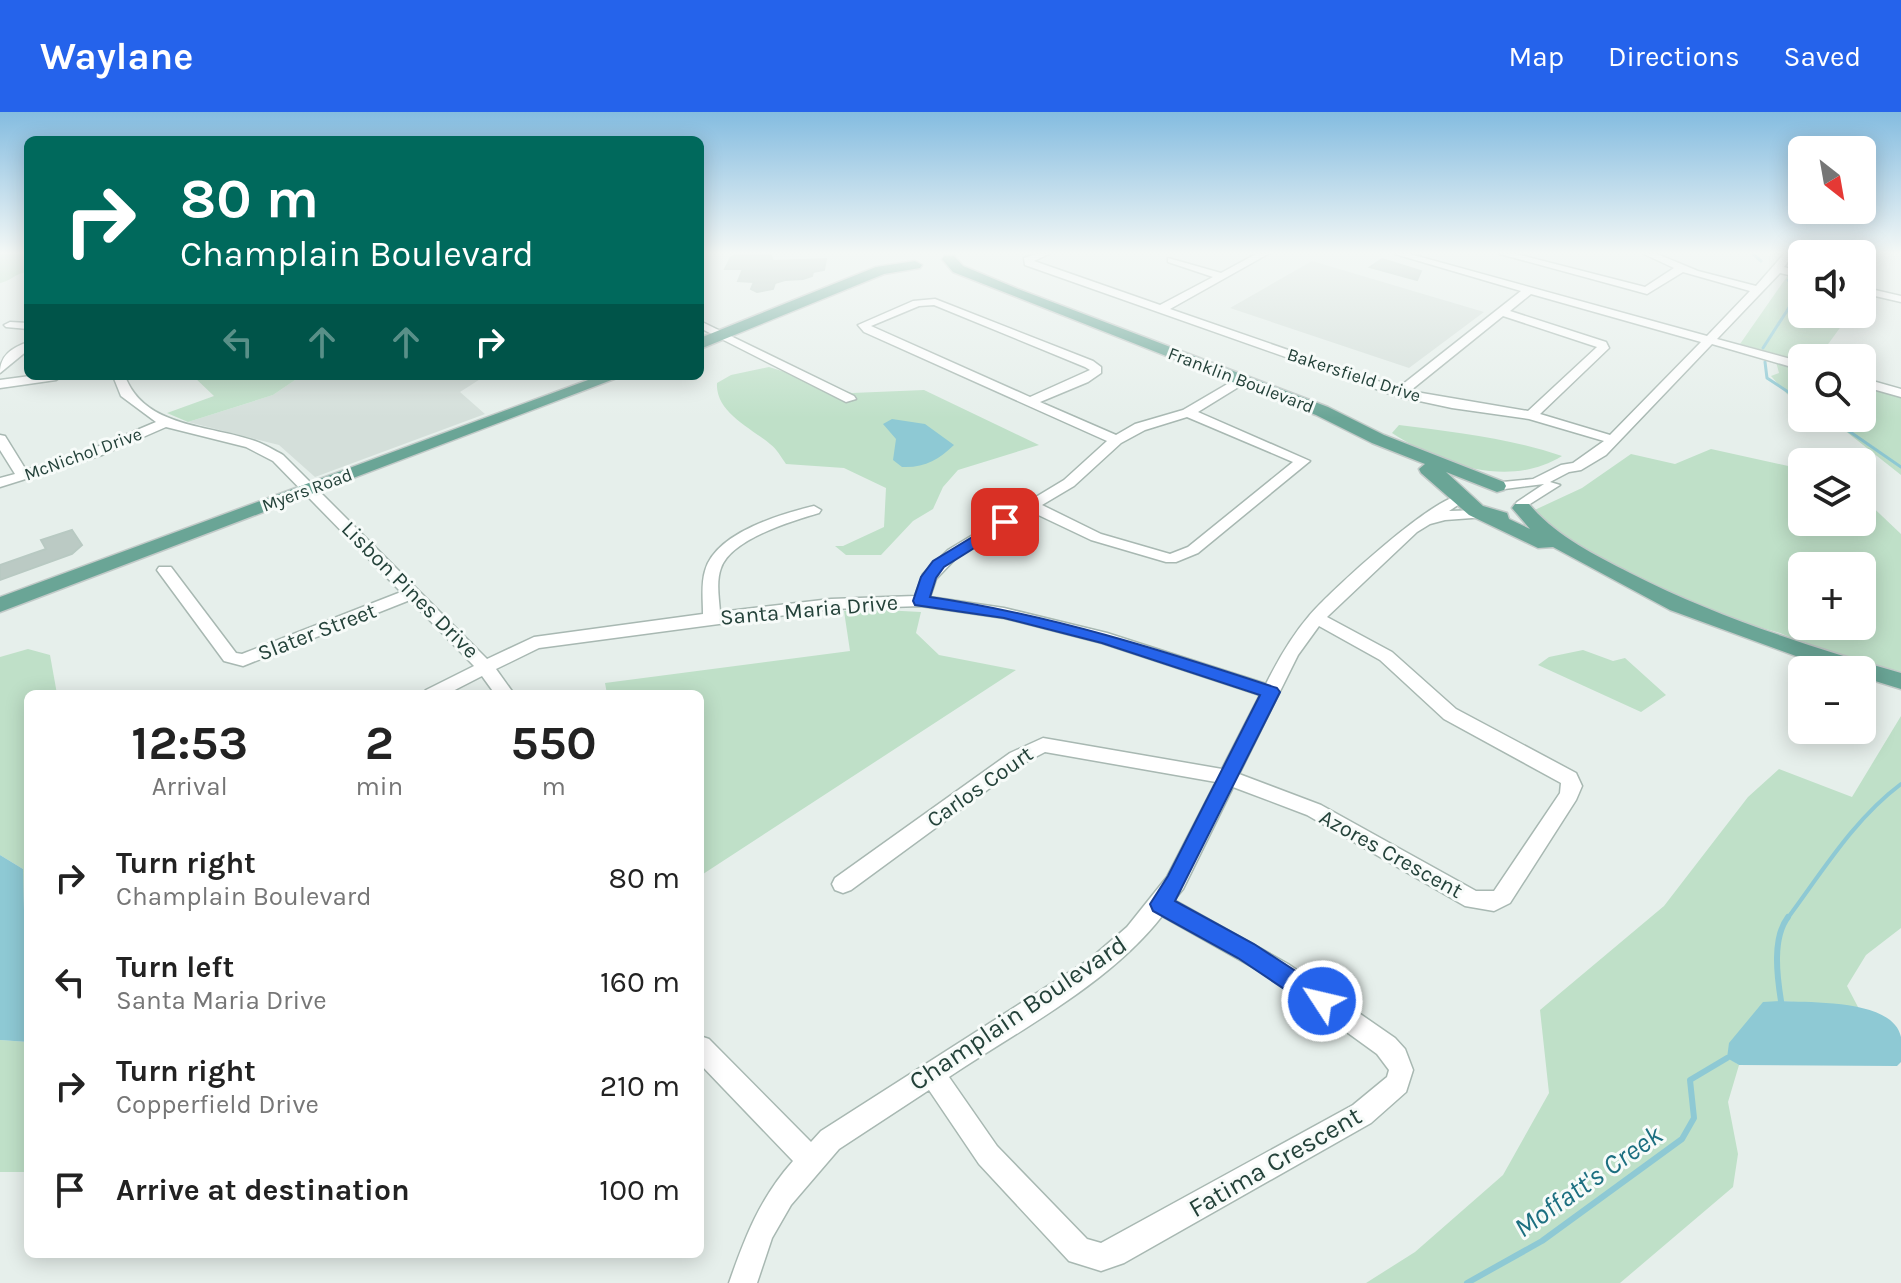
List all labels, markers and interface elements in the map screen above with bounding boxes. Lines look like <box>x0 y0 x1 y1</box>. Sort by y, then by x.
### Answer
text: Waylane <box>40 34 193 79</box>
text: Map <box>1509 40 1564 73</box>
text: Directions <box>1608 40 1740 73</box>
text: Saved <box>1784 40 1861 73</box>
north arrow <box>1788 136 1876 224</box>
map controls <box>1788 136 1876 744</box>
text: 80 m <box>180 166 319 231</box>
icon: right <box>48 168 152 272</box>
text: Champlain Boulevard <box>180 233 534 275</box>
button: sound <box>1788 240 1876 328</box>
icon: left <box>216 320 260 364</box>
icon: ahead <box>300 320 344 364</box>
icon: ahead <box>384 320 428 364</box>
icon: right <box>468 320 512 364</box>
street label: Franklin Boulevard <box>1165 342 1317 418</box>
street label: Bakersfield Drive <box>1284 343 1424 407</box>
button: search <box>1788 344 1876 432</box>
street label: McNichol Drive <box>21 423 145 485</box>
button: layers <box>1788 448 1876 536</box>
street label: Myers Road <box>259 463 355 517</box>
pin <box>971 488 1039 556</box>
icon: arrive <box>983 500 1027 544</box>
street label: Lisbon Pines Drive <box>336 516 484 664</box>
button: + <box>1788 552 1876 640</box>
street label: Santa Maria Drive <box>719 589 899 631</box>
street label: Slater Street <box>254 598 380 666</box>
button: − <box>1788 656 1876 744</box>
text: 12:53 <box>131 715 248 771</box>
text: 2 <box>365 715 394 771</box>
text: 550 <box>510 715 597 771</box>
street label: Carlos Court <box>922 741 1038 833</box>
text: Arrival <box>152 771 228 802</box>
text: min <box>355 771 403 802</box>
text: m <box>541 771 566 802</box>
street label: Azores Crescent <box>1315 804 1467 904</box>
text: Turn right <box>116 845 256 881</box>
icon: right <box>48 856 92 900</box>
text: 80 m <box>609 860 680 896</box>
text: Champlain Boulevard <box>116 881 372 912</box>
street label: Champlain Boulevard <box>903 929 1133 1097</box>
text: Turn left <box>116 949 234 985</box>
position arrow <box>1280 959 1364 1043</box>
icon: left <box>48 960 92 1004</box>
text: 160 m <box>600 964 680 1000</box>
text: Santa Maria Drive <box>116 985 327 1016</box>
text: Turn right <box>116 1053 256 1089</box>
icon: right <box>48 1064 92 1108</box>
text: 210 m <box>600 1068 680 1104</box>
text: Copperfield Drive <box>116 1089 319 1120</box>
street label: Fatima Crescent <box>1183 1100 1367 1224</box>
water label: Moffatt's Creek <box>1508 1117 1669 1244</box>
icon: arrive <box>48 1168 92 1212</box>
text: Arrive at destination <box>116 1172 410 1208</box>
text: 100 m <box>599 1172 680 1208</box>

